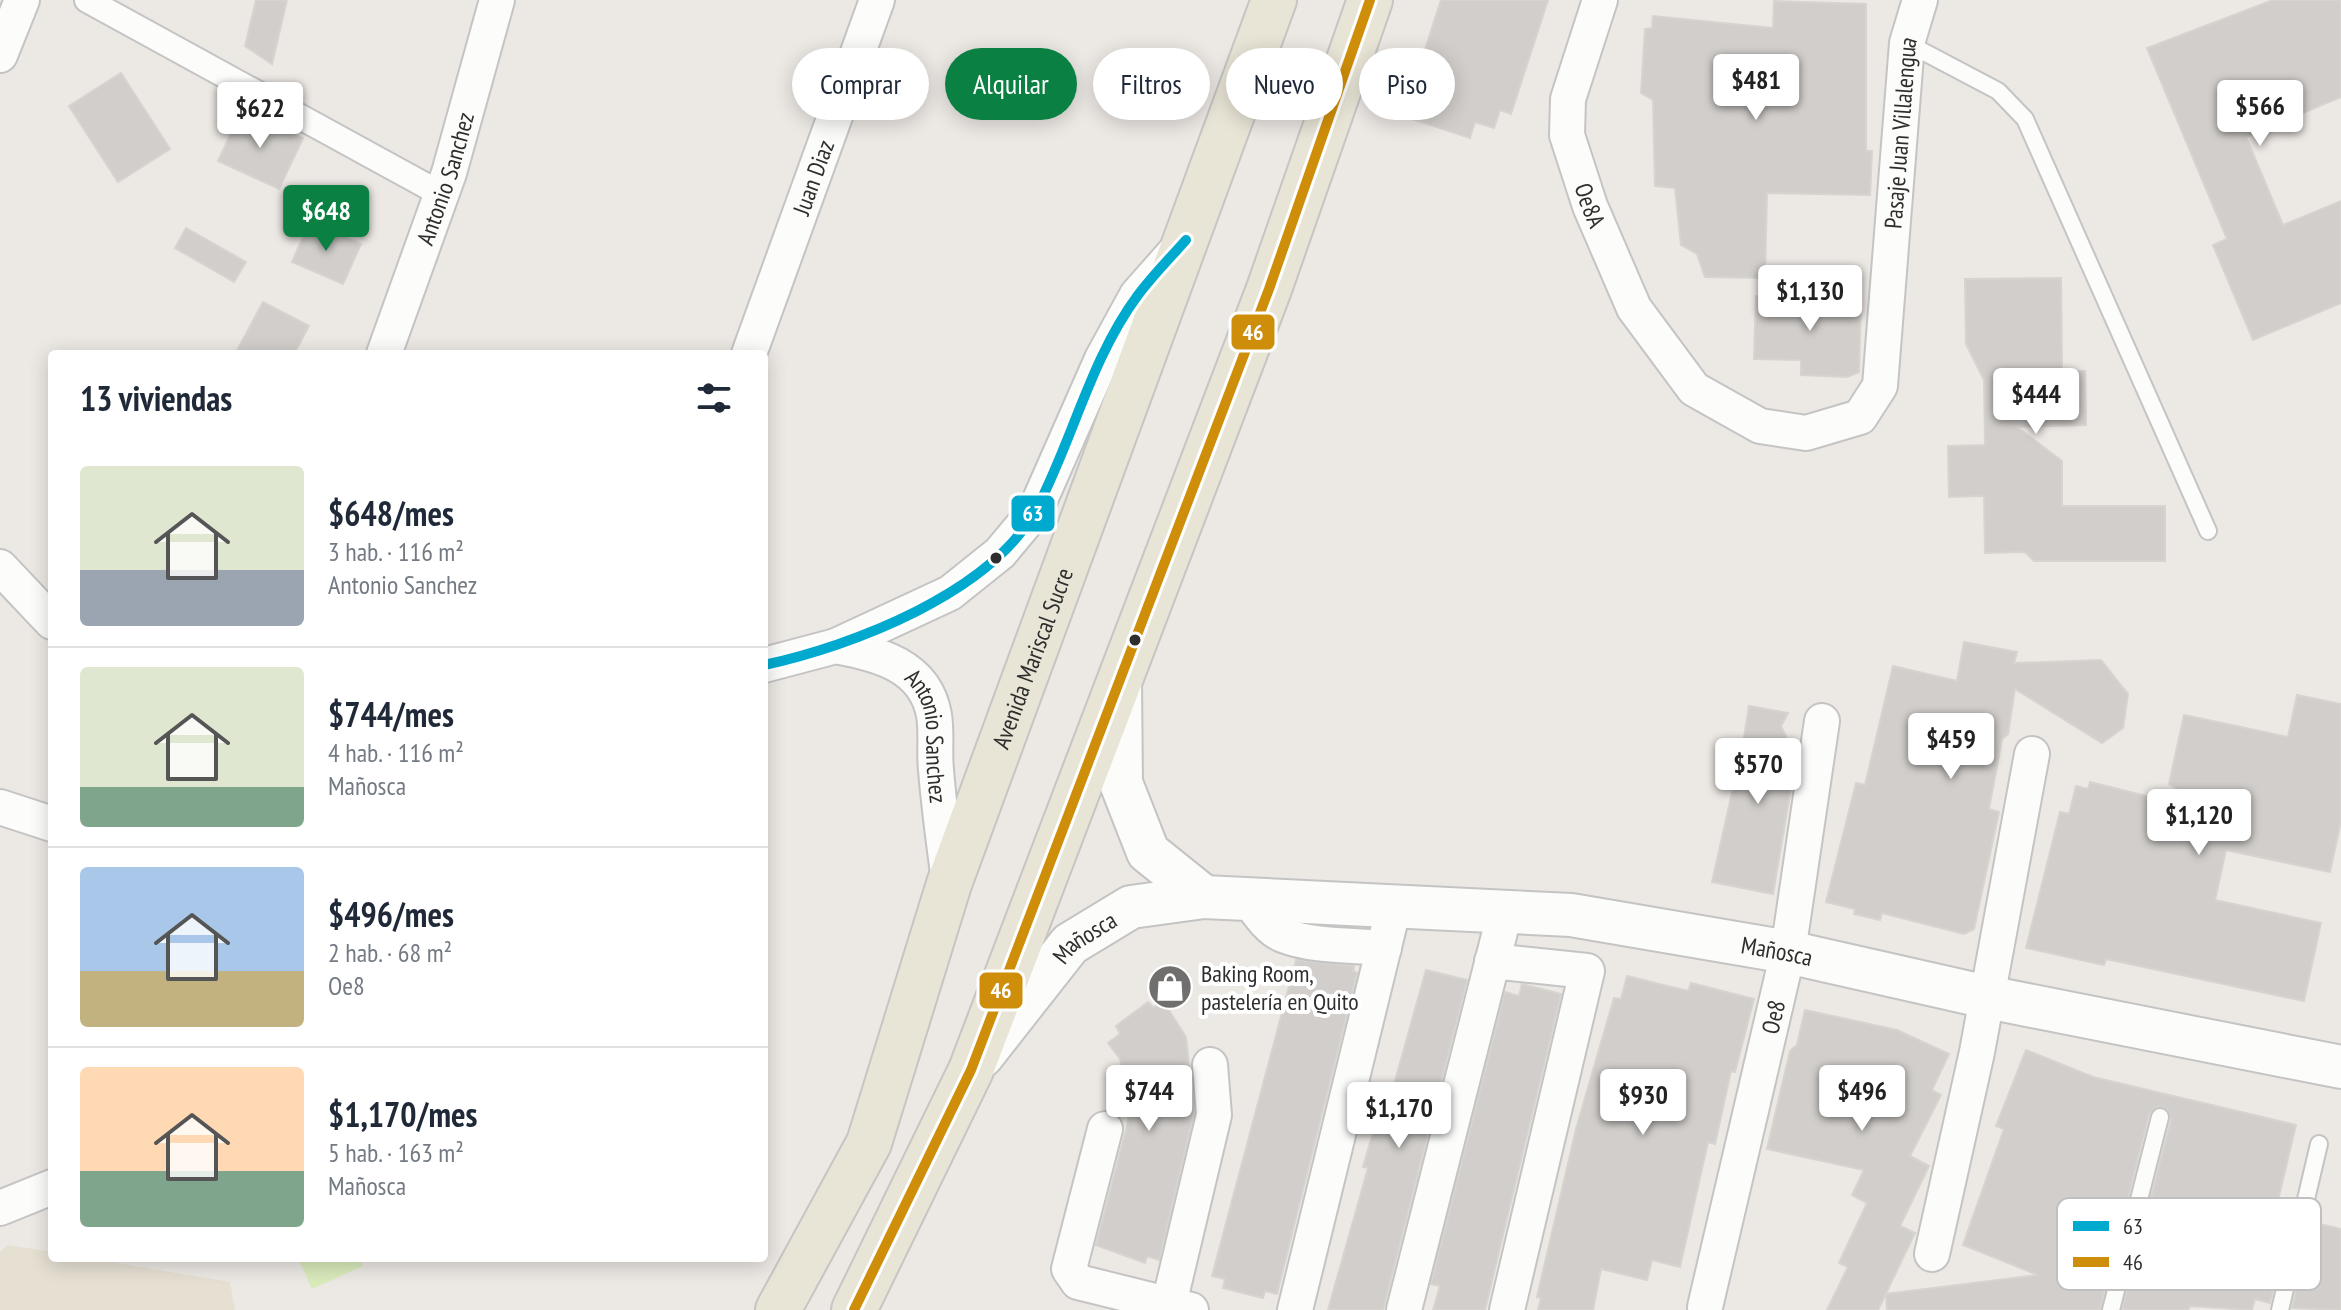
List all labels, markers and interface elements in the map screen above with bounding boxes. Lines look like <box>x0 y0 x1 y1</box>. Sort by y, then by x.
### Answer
street label: Pasaje Juan Villalengua <box>1877 33 1924 230</box>
chip: Comprar <box>792 48 929 120</box>
chip: Alquilar <box>945 48 1077 120</box>
chip: Filtros <box>1093 48 1210 120</box>
chip: Nuevo <box>1226 48 1343 120</box>
chip: Piso <box>1359 48 1455 120</box>
pin: $481 <box>1709 54 1803 122</box>
text: $481 <box>1731 63 1781 96</box>
pin: $566 <box>2213 80 2307 148</box>
pin: $622 <box>213 82 307 150</box>
text: $566 <box>2235 89 2285 122</box>
text: $622 <box>235 91 285 124</box>
street label: Antonio Sanchez <box>409 109 481 249</box>
street label: Juan Diaz <box>785 135 841 220</box>
street label: Oe8A <box>1568 179 1613 233</box>
pin: $648 <box>279 185 373 253</box>
text: $648 <box>301 194 351 227</box>
pin: $1,130 <box>1745 265 1875 333</box>
text: $1,130 <box>1776 274 1844 307</box>
line badge: 46 <box>1230 313 1276 351</box>
text: 46 <box>1242 318 1264 346</box>
pin: $444 <box>1989 368 2083 436</box>
text: 13 viviendas <box>80 376 232 420</box>
icon: filters <box>692 376 736 420</box>
text: $444 <box>2011 377 2061 410</box>
text: $648/mes <box>328 491 454 535</box>
line badge: 63 <box>1010 494 1056 533</box>
icon: home <box>144 498 240 594</box>
text: 63 <box>1022 499 1044 527</box>
text: 3 hab. · 116 m² <box>328 535 464 568</box>
unlabelled marker <box>988 550 1004 566</box>
street label: Avenida Mariscal Sucre <box>985 563 1079 753</box>
text: Antonio Sanchez <box>328 568 477 601</box>
unlabelled marker <box>1127 632 1143 648</box>
street label: Antonio Sanchez <box>899 661 955 805</box>
text: $744/mes <box>328 692 454 736</box>
icon: home <box>144 699 240 795</box>
pin: $459 <box>1904 713 1998 781</box>
text: $459 <box>1926 722 1976 755</box>
text: 4 hab. · 116 m² <box>328 736 464 769</box>
pin: $570 <box>1711 738 1805 806</box>
text: $570 <box>1733 747 1783 780</box>
text: Mañosca <box>328 769 406 802</box>
pin: $1,120 <box>2134 789 2264 857</box>
text: $1,120 <box>2165 798 2233 831</box>
text: $496/mes <box>328 892 454 936</box>
icon: home <box>144 899 240 995</box>
street label: Mañosca <box>1045 904 1122 970</box>
street label: Mañosca <box>1739 929 1816 973</box>
text: 2 hab. · 68 m² <box>328 936 452 969</box>
place label: Baking Room, pastelería en Quito <box>1201 958 1359 1017</box>
shop icon: Baking Room, pastelería en Quito <box>1146 963 1194 1011</box>
text: Oe8 <box>328 969 365 1002</box>
line badge: 46 <box>978 971 1024 1010</box>
text: 46 <box>990 976 1012 1004</box>
street label: Oe8 <box>1754 997 1792 1037</box>
pin: $744 <box>1102 1065 1196 1133</box>
pin: $496 <box>1815 1065 1909 1133</box>
pin: $930 <box>1596 1069 1690 1137</box>
text: $744 <box>1124 1074 1174 1107</box>
text: $496 <box>1837 1074 1887 1107</box>
text: $930 <box>1618 1078 1668 1111</box>
pin: $1,170 <box>1334 1082 1464 1150</box>
text: $1,170 <box>1365 1091 1433 1124</box>
text: $1,170/mes <box>328 1092 477 1136</box>
icon: home <box>144 1099 240 1195</box>
text: 5 hab. · 163 m² <box>328 1136 464 1169</box>
text: Mañosca <box>328 1169 406 1202</box>
legend <box>2057 1198 2321 1290</box>
text: 63 <box>2123 1212 2143 1240</box>
text: 46 <box>2123 1248 2143 1276</box>

